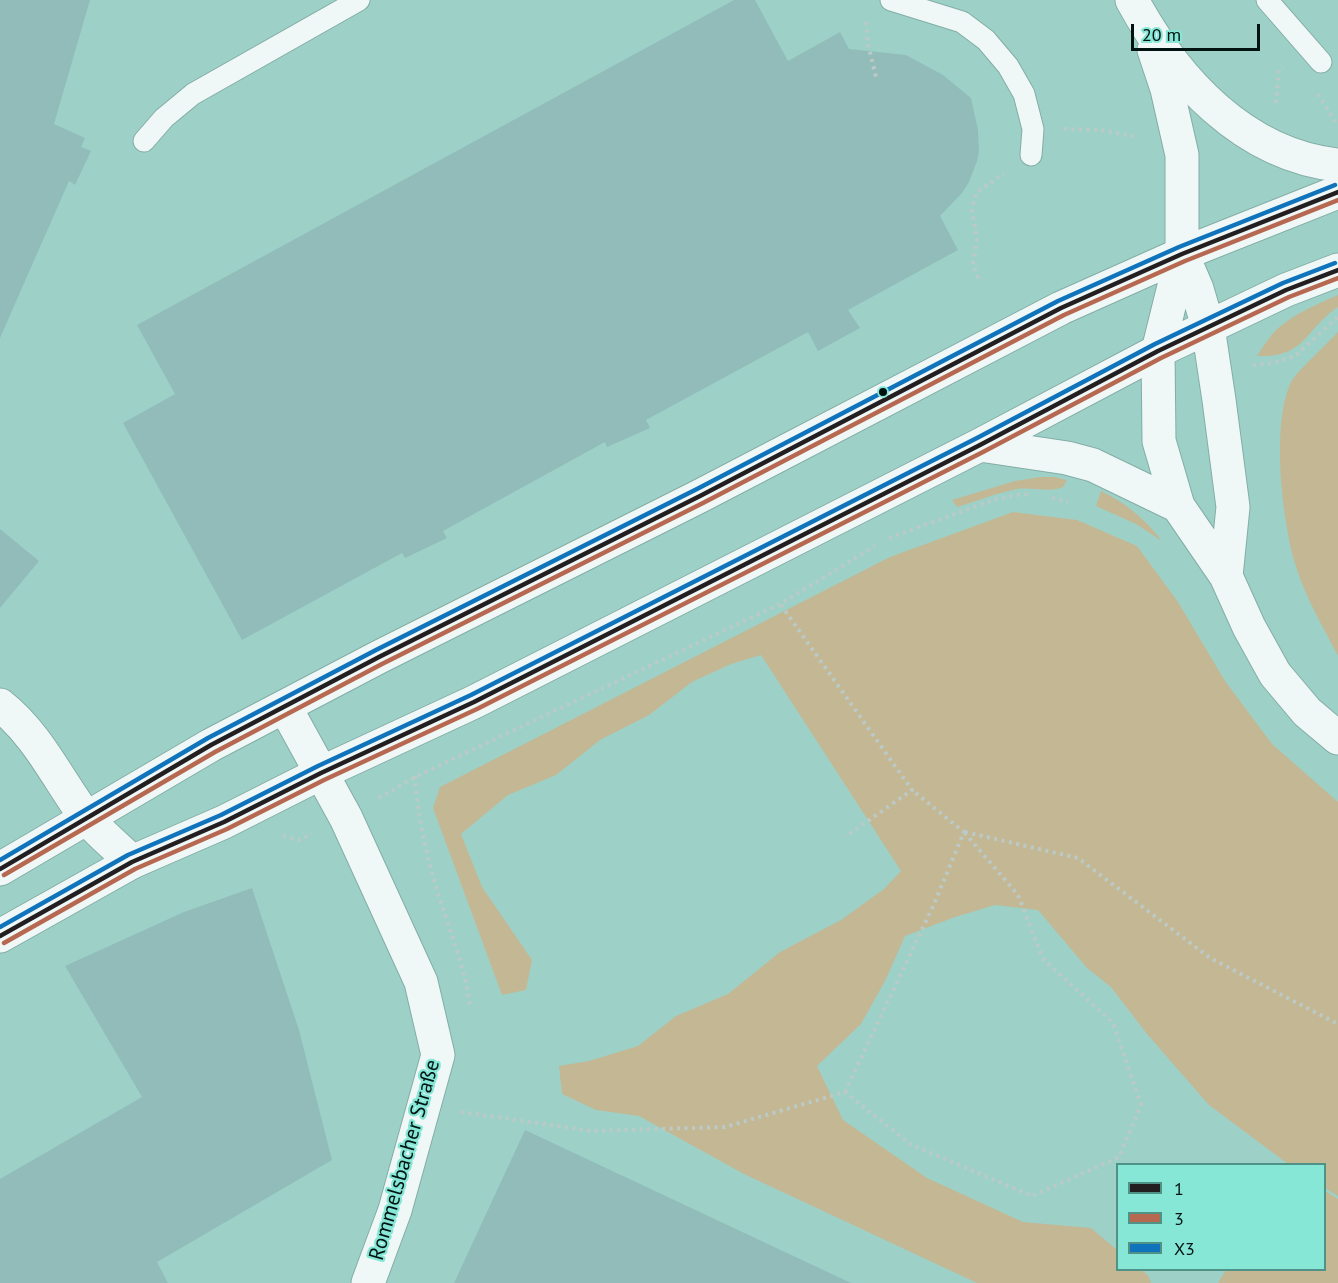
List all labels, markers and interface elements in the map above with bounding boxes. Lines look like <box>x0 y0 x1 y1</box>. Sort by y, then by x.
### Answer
scale bar <box>1134 12 1263 50</box>
text: 20 m <box>1142 23 1181 46</box>
unlabelled marker <box>877 386 889 398</box>
street label: Rommelsbacher Straße <box>364 1057 446 1263</box>
legend <box>1116 1163 1326 1271</box>
text: 1 <box>1174 1177 1184 1200</box>
text: 3 <box>1174 1207 1184 1230</box>
text: X3 <box>1174 1237 1195 1260</box>

